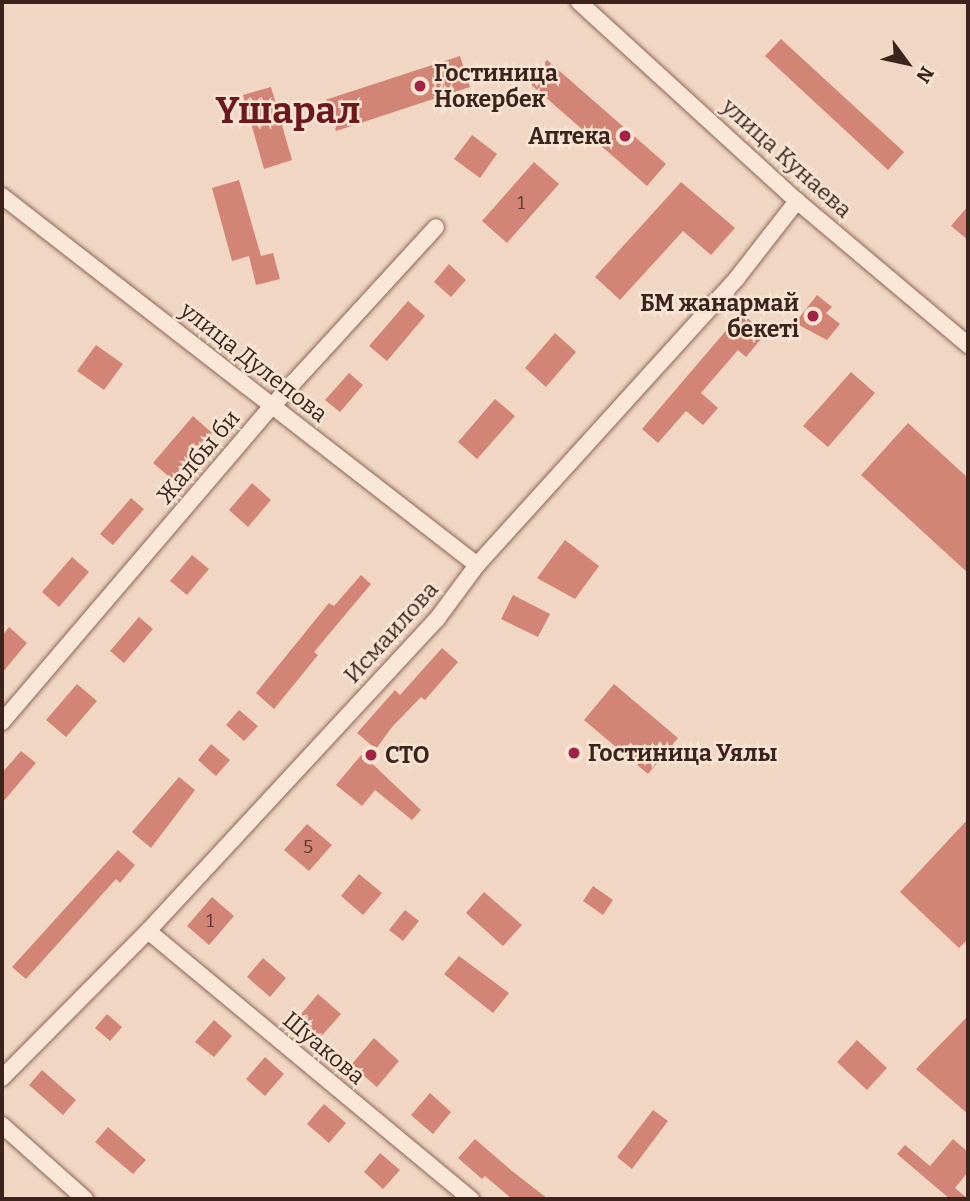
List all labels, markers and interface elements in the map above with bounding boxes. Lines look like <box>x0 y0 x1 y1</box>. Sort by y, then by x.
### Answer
north arrow <box>872 28 942 98</box>
place label: Гостиница Нокербек <box>434 59 558 113</box>
text: N <box>911 62 939 87</box>
marker: Гостиница Нокербек <box>412 78 428 94</box>
district label: Үшарал <box>216 89 360 133</box>
street label: улица Кунаева <box>716 92 858 224</box>
place label: Аптека <box>528 122 611 150</box>
marker: Аптека <box>617 128 633 144</box>
house number: 1 <box>517 192 525 214</box>
place label: БМ жанармай бекеті <box>640 289 799 343</box>
street label: улица Дулепова <box>175 296 333 428</box>
marker: БМ жанармай бекеті <box>805 308 821 324</box>
street label: Жалбы би <box>151 404 245 510</box>
street label: Исмаилова <box>338 575 444 689</box>
place label: Гостиница Уялы <box>588 739 777 767</box>
place label: СТО <box>385 741 430 769</box>
marker: Гостиница Уялы <box>566 745 582 761</box>
marker: СТО <box>363 747 379 763</box>
house number: 5 <box>303 836 313 858</box>
house number: 1 <box>206 910 214 932</box>
street label: Шуакова <box>277 1006 371 1090</box>

